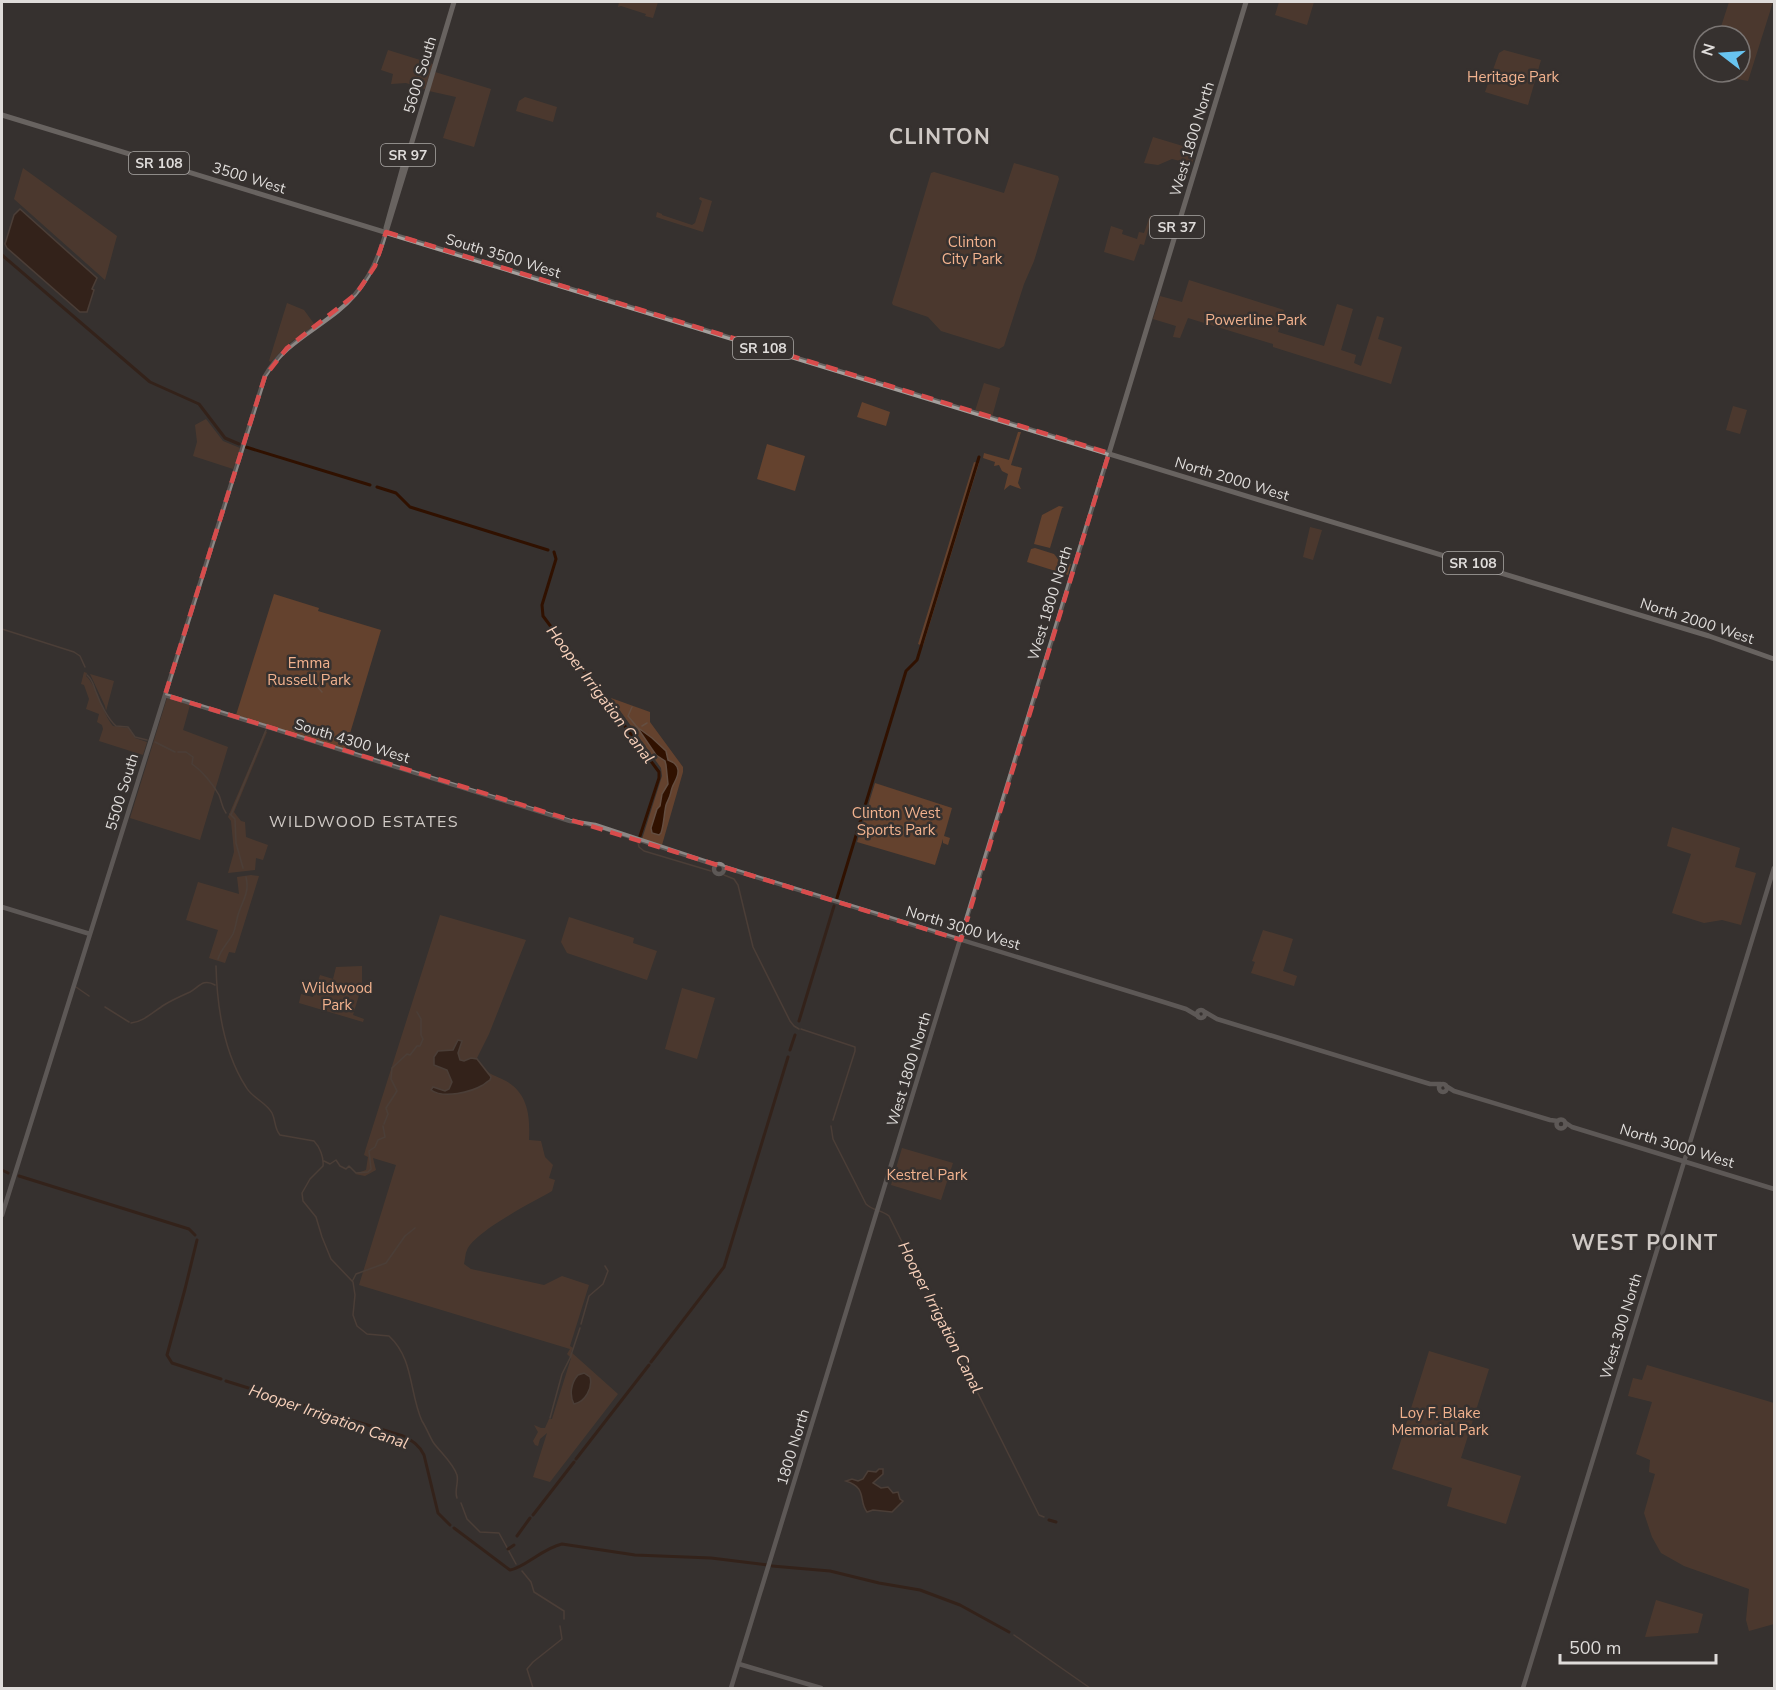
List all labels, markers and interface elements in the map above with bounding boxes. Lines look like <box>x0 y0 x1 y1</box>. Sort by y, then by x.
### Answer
north arrow <box>1692 24 1752 84</box>
street label: 5600 South <box>399 34 441 116</box>
text: N <box>1696 41 1721 59</box>
park label: Heritage Park <box>1467 67 1560 87</box>
street label: West 1800 North <box>1165 79 1219 199</box>
district label: CLINTON <box>889 123 991 151</box>
road number: SR 97 <box>381 144 435 166</box>
road number: SR 108 <box>129 152 189 174</box>
street label: 3500 West <box>210 157 289 199</box>
road number: SR 37 <box>1150 216 1204 238</box>
street label: South 3500 West <box>443 229 564 283</box>
park label: Clinton City Park <box>942 232 1003 269</box>
park label: Powerline Park <box>1205 310 1307 330</box>
road number: SR 108 <box>733 337 793 359</box>
street label: North 2000 West <box>1172 452 1292 506</box>
street label: West 1800 North <box>1023 543 1077 663</box>
road number: SR 108 <box>1443 552 1503 574</box>
street label: North 2000 West <box>1637 593 1757 649</box>
water label: Hooper Irrigation Canal <box>541 621 660 768</box>
park label: Emma Russell Park <box>267 653 351 690</box>
street label: South 4300 West <box>292 714 413 768</box>
street label: 5500 South <box>101 751 143 833</box>
park label: Clinton West Sports Park <box>852 803 941 840</box>
district label: WILDWOOD ESTATES <box>269 811 459 833</box>
street label: North 3000 West <box>903 901 1023 955</box>
park label: Wildwood Park <box>301 978 373 1015</box>
street label: West 1800 North <box>882 1009 936 1129</box>
street label: North 3000 West <box>1617 1119 1737 1173</box>
park label: Kestrel Park <box>886 1165 968 1185</box>
district label: WEST POINT <box>1571 1229 1719 1257</box>
water label: Hooper Irrigation Canal <box>892 1238 988 1397</box>
street label: West 300 North <box>1595 1271 1647 1381</box>
water label: Hooper Irrigation Canal <box>246 1379 412 1455</box>
park label: Loy F. Blake Memorial Park <box>1391 1403 1489 1440</box>
street label: 1800 North <box>772 1406 814 1488</box>
scale bar <box>1560 1627 1716 1665</box>
text: 500 m <box>1569 1636 1621 1660</box>

